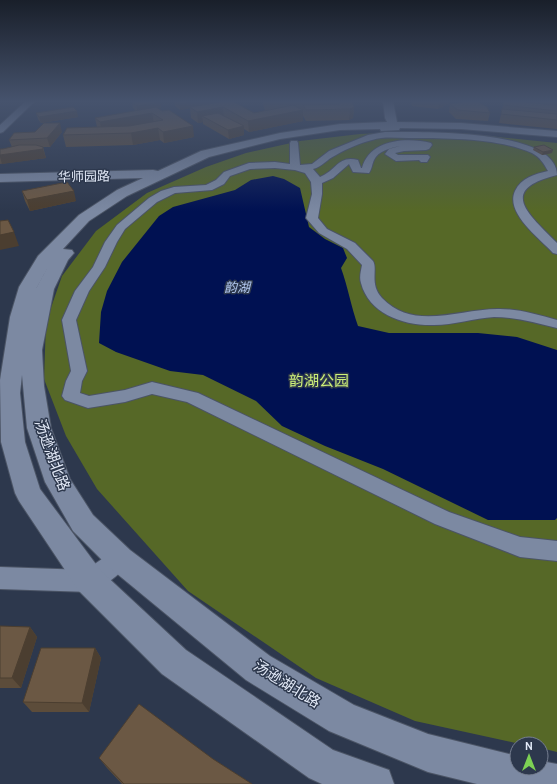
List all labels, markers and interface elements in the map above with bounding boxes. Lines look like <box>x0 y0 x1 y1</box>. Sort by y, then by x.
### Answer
street label: 华师园路 <box>58 168 110 184</box>
water label: 韵湖 <box>224 279 252 295</box>
park label: 韵湖公园 <box>289 372 349 390</box>
street label: 汤逊湖北路 <box>31 417 73 493</box>
street label: 汤逊湖北路 <box>250 656 324 712</box>
north arrow <box>509 736 549 776</box>
text: N <box>525 739 533 753</box>

